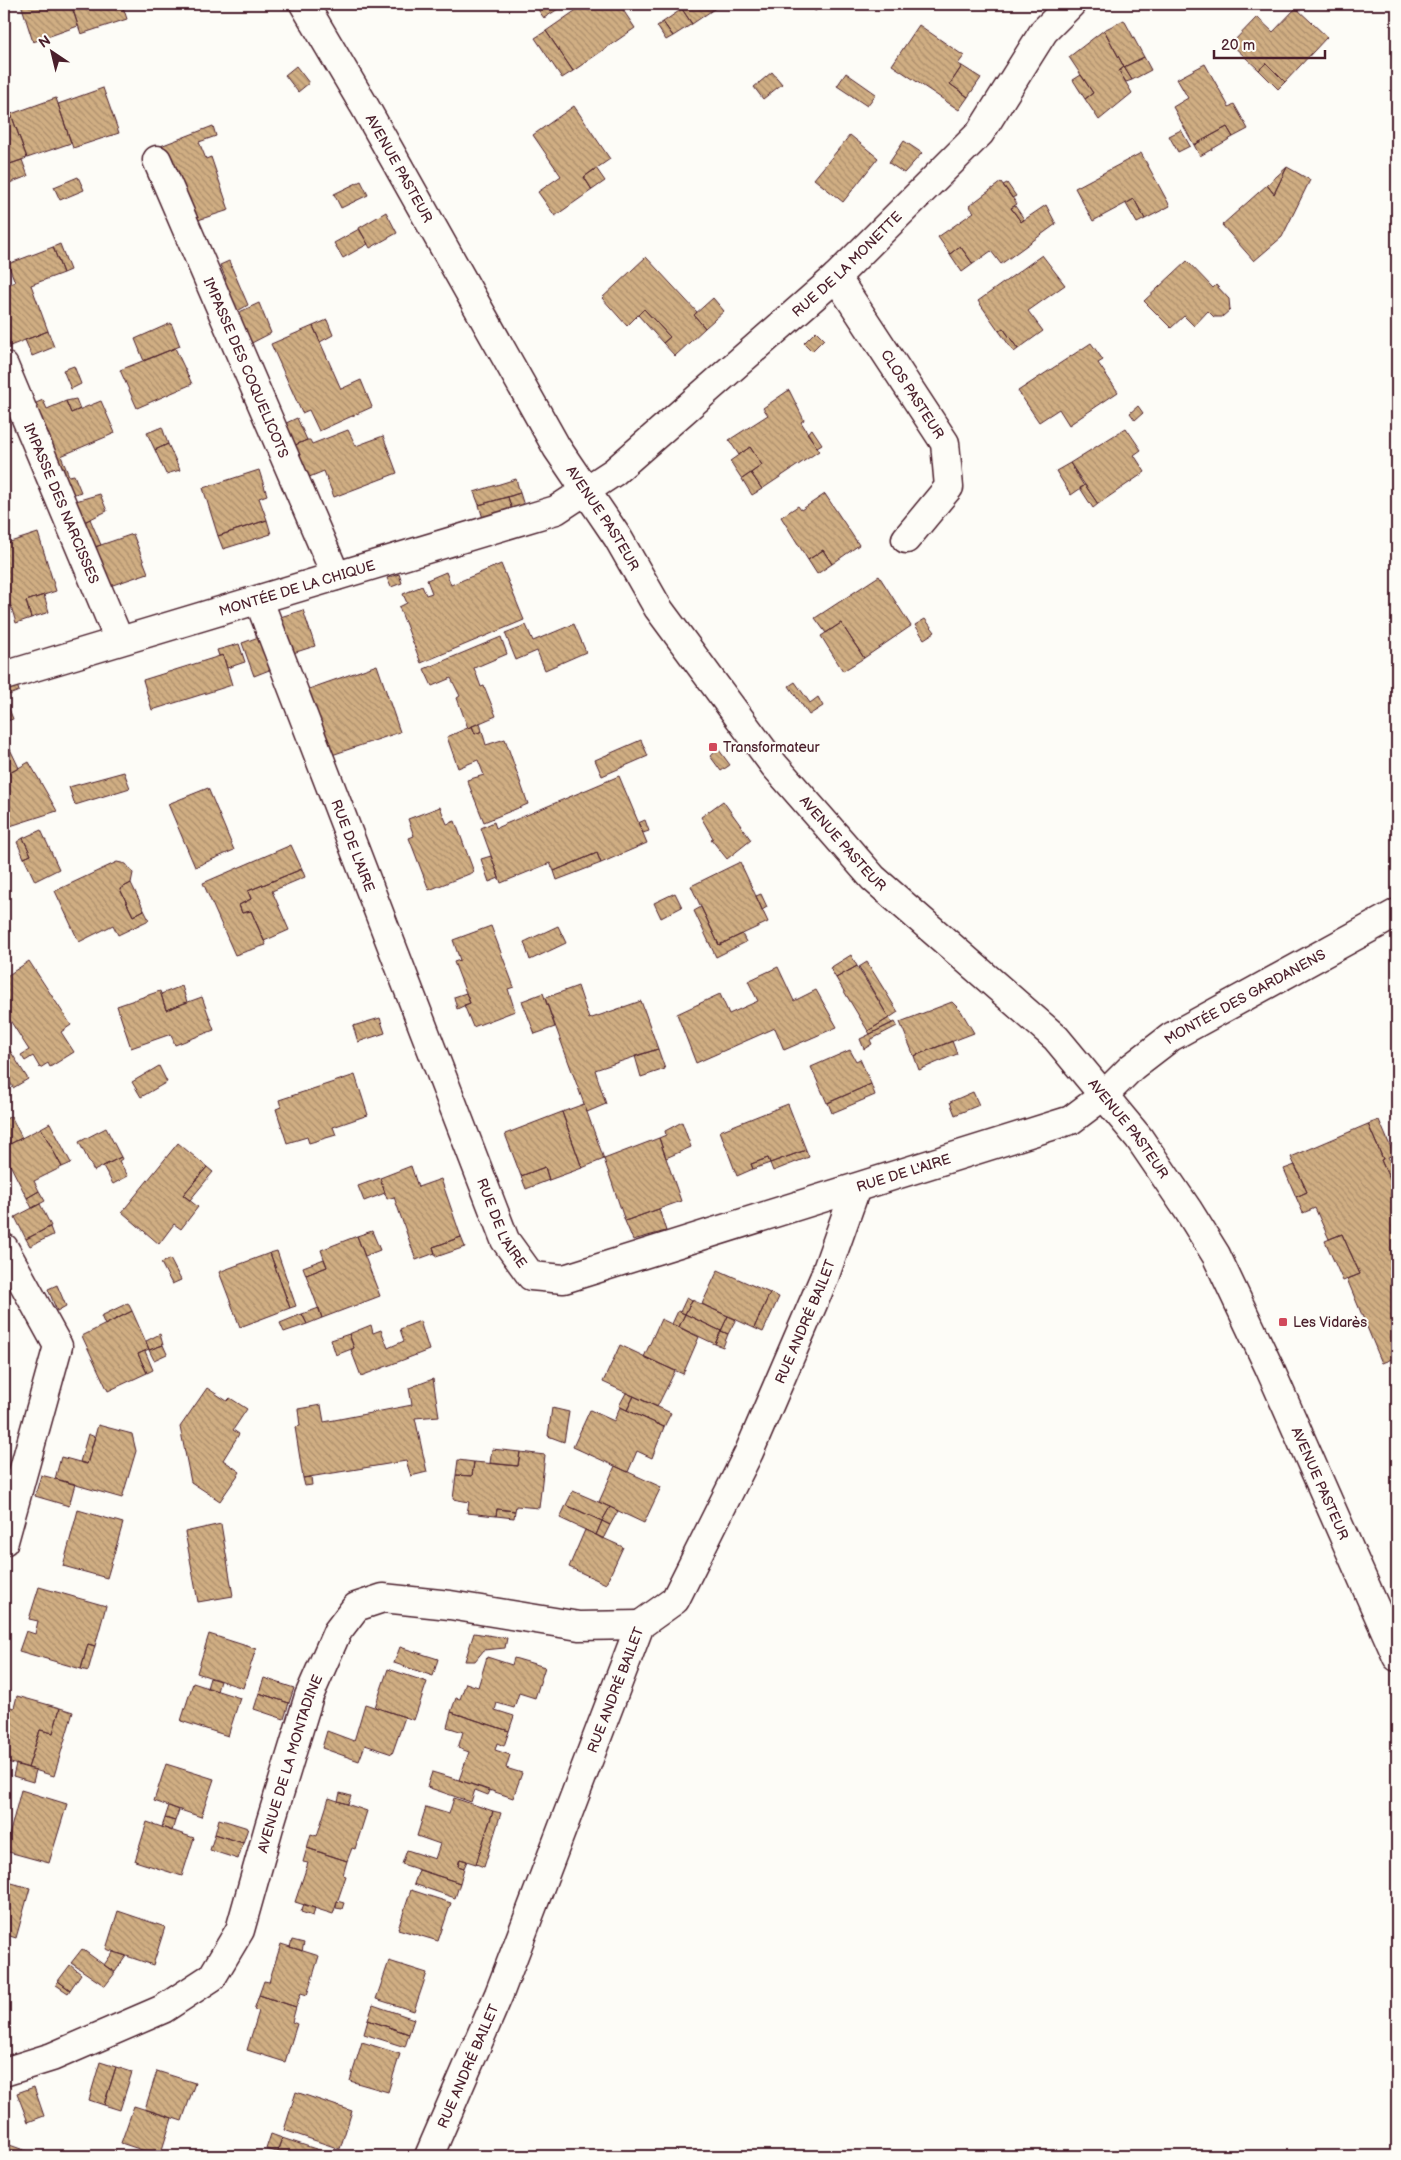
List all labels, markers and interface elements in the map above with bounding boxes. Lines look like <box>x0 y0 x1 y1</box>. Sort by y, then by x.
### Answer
north arrow <box>28 28 78 78</box>
scale bar <box>1214 28 1325 60</box>
text: N <box>36 32 54 52</box>
text: 20 m <box>1221 36 1255 55</box>
street label: AVENUE PASTEUR <box>362 111 437 225</box>
street label: RUE DE LA MONETTE <box>788 208 905 320</box>
street label: IMPASSE DES COQUELICOTS <box>200 275 293 460</box>
street label: CLOS PASTEUR <box>877 346 948 442</box>
street label: IMPASSE DES NARCISSES <box>20 421 103 586</box>
street label: AVENUE PASTEUR <box>563 462 643 574</box>
street label: MONTÉE DE LA CHIQUE <box>217 556 377 619</box>
place label: Transformateur <box>723 739 821 756</box>
marker: Transformateur <box>707 741 719 753</box>
street label: AVENUE PASTEUR <box>796 792 890 894</box>
street label: RUE DE L'AIRE <box>328 797 379 894</box>
street label: MONTÉE DES GARDANENS <box>1161 945 1328 1048</box>
street label: AVENUE PASTEUR <box>1085 1075 1172 1182</box>
street label: RUE DE L'AIRE <box>854 1150 953 1195</box>
street label: RUE DE L'AIRE <box>473 1176 531 1271</box>
street label: RUE ANDRÉ BAILET <box>771 1256 839 1386</box>
place label: Les Vidarès <box>1293 1314 1367 1331</box>
marker: Les Vidarès <box>1277 1316 1289 1328</box>
street label: AVENUE PASTEUR <box>1288 1424 1353 1542</box>
street label: RUE ANDRÉ BAILET <box>583 1624 647 1755</box>
street label: AVENUE DE LA MONTADINE <box>254 1672 326 1855</box>
street label: RUE ANDRÉ BAILET <box>434 2001 502 2131</box>

